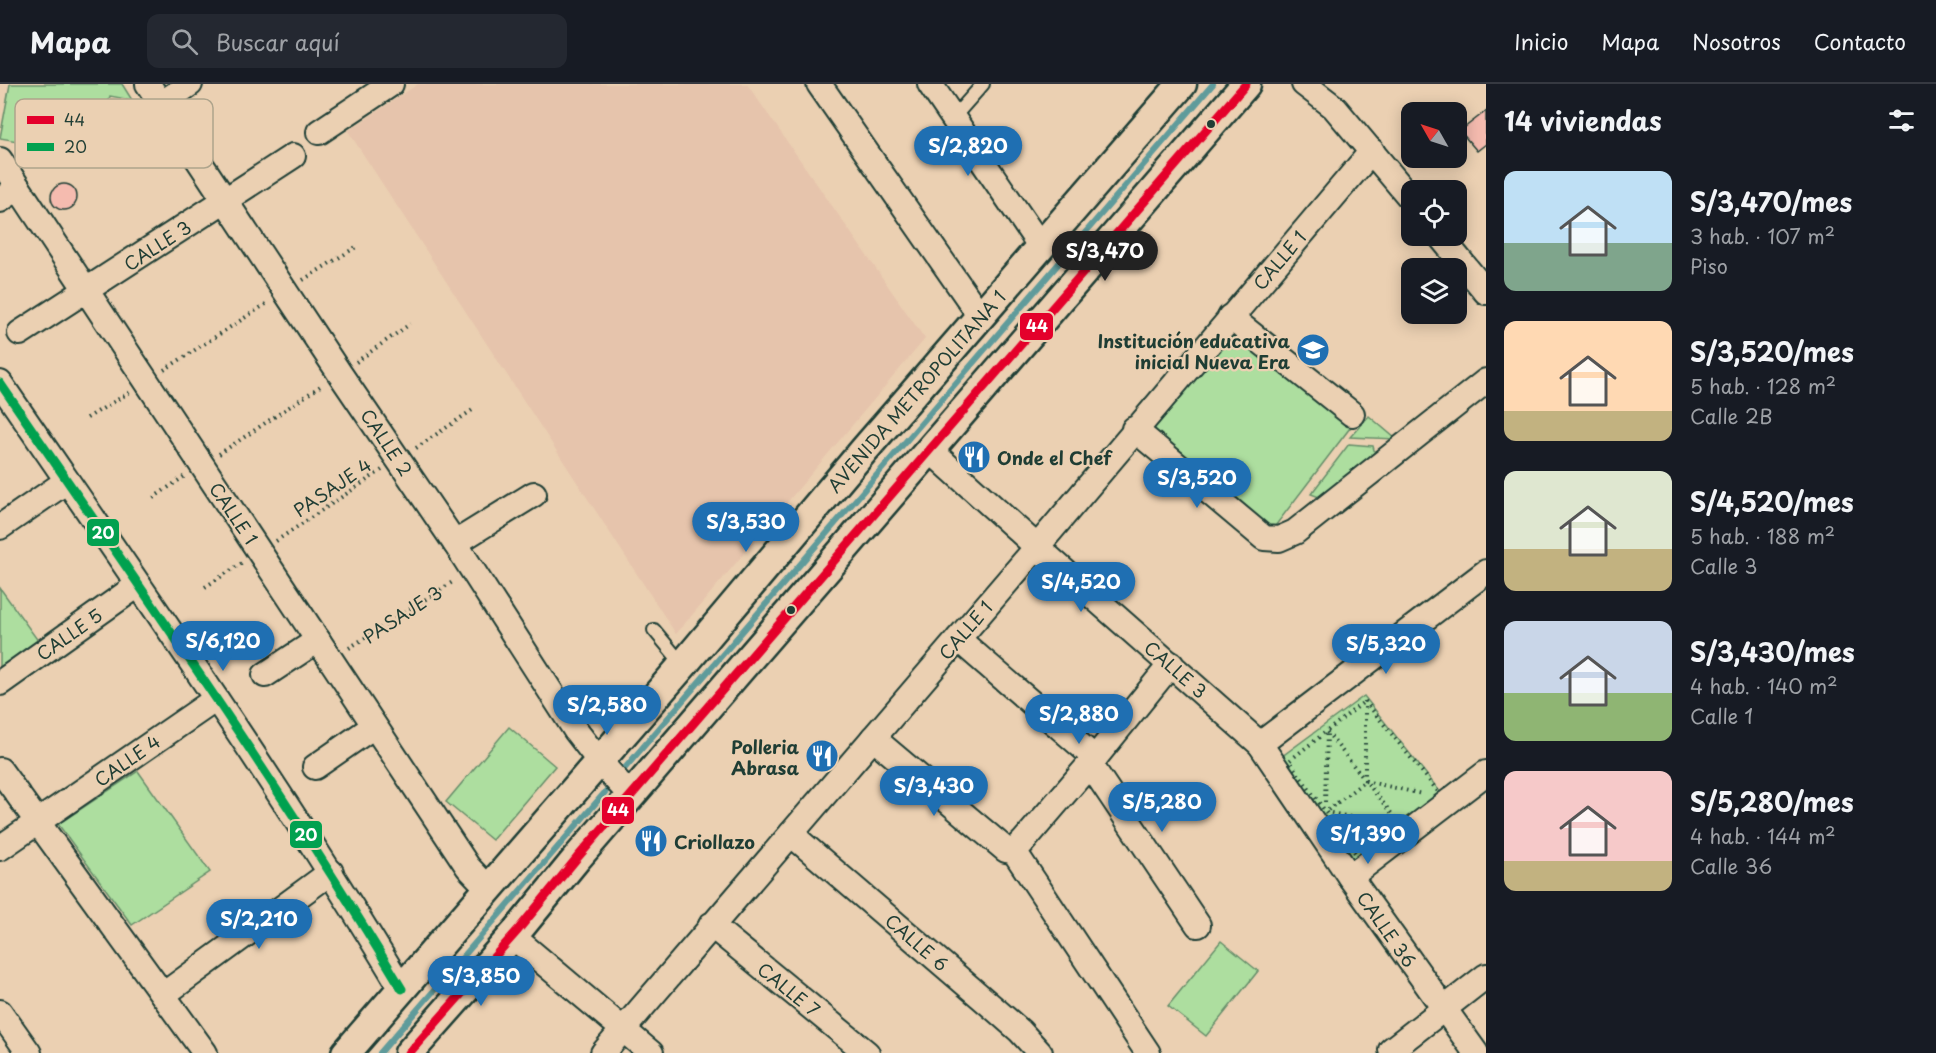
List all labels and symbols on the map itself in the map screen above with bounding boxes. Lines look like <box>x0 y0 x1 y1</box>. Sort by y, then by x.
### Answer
legend <box>15 99 213 168</box>
north arrow <box>1401 102 1467 168</box>
text: 44 <box>64 107 85 131</box>
unlabelled marker <box>1205 118 1217 130</box>
pin: S/2,820 <box>913 126 1023 177</box>
text: 20 <box>64 134 87 158</box>
street label: CALLE 3 <box>118 213 196 277</box>
street label: CALLE 1 <box>1246 224 1312 296</box>
pin: S/3,470 <box>1050 231 1160 282</box>
street label: AVENIDA METROPOLITANA 1 <box>821 284 1011 498</box>
line badge: 44 <box>1019 312 1054 341</box>
text: 44 <box>1026 313 1048 337</box>
place label: Institución educativa inicial Nueva Era <box>1097 327 1291 375</box>
school or university icon: Institución educativa inicial Nueva Era <box>1295 332 1331 368</box>
street label: CALLE 2 <box>355 403 419 481</box>
restaurant icon: Onde el Chef <box>956 439 992 475</box>
place label: Onde el Chef <box>997 444 1113 471</box>
street label: PASAJE 4 <box>288 451 376 523</box>
pin: S/3,520 <box>1142 458 1252 509</box>
street label: CALLE 1 <box>203 476 265 550</box>
pin: S/3,530 <box>691 502 801 553</box>
line badge: 20 <box>86 518 120 547</box>
text: 20 <box>92 520 115 544</box>
pin: S/4,520 <box>1026 562 1136 613</box>
street label: PASAJE 3 <box>357 578 447 650</box>
street label: CALLE 1 <box>932 595 998 665</box>
street label: CALLE 5 <box>30 601 108 667</box>
unlabelled marker <box>785 604 797 616</box>
pin: S/6,120 <box>168 621 278 672</box>
pin: S/5,320 <box>1331 624 1441 675</box>
street label: CALLE 3 <box>1139 634 1213 704</box>
pin: S/2,580 <box>552 685 662 736</box>
pin: S/2,880 <box>1024 694 1134 745</box>
street label: CALLE 4 <box>88 727 166 793</box>
place label: Polleria Abrasa <box>731 733 799 781</box>
restaurant icon: Polleria Abrasa <box>804 738 840 774</box>
pin: S/3,430 <box>879 766 989 817</box>
pin: S/5,280 <box>1107 782 1217 833</box>
line badge: 44 <box>601 796 635 825</box>
text: 44 <box>607 797 629 821</box>
pin: S/1,390 <box>1313 814 1423 865</box>
line badge: 20 <box>289 820 323 849</box>
text: 20 <box>295 822 318 846</box>
restaurant icon: Criollazo <box>633 823 669 859</box>
place label: Criollazo <box>674 828 755 855</box>
street label: CALLE 36 <box>1351 886 1423 972</box>
pin: S/2,210 <box>204 899 314 950</box>
street label: CALLE 6 <box>879 907 955 977</box>
street label: CALLE 7 <box>752 955 826 1023</box>
pin: S/3,850 <box>426 956 536 1007</box>

